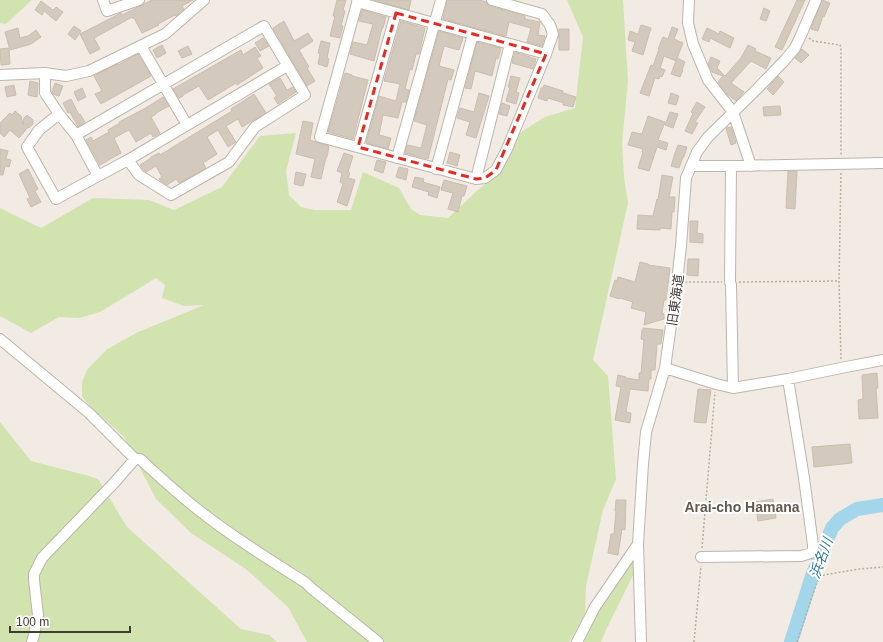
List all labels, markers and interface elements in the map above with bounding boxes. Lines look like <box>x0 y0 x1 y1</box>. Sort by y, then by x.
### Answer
street label: 旧東海道 <box>664 273 687 327</box>
district label: Arai-cho Hamana <box>684 499 800 515</box>
water label: 浜名川 <box>806 534 836 580</box>
scale bar <box>10 608 130 634</box>
text: 100 m <box>16 615 49 629</box>

